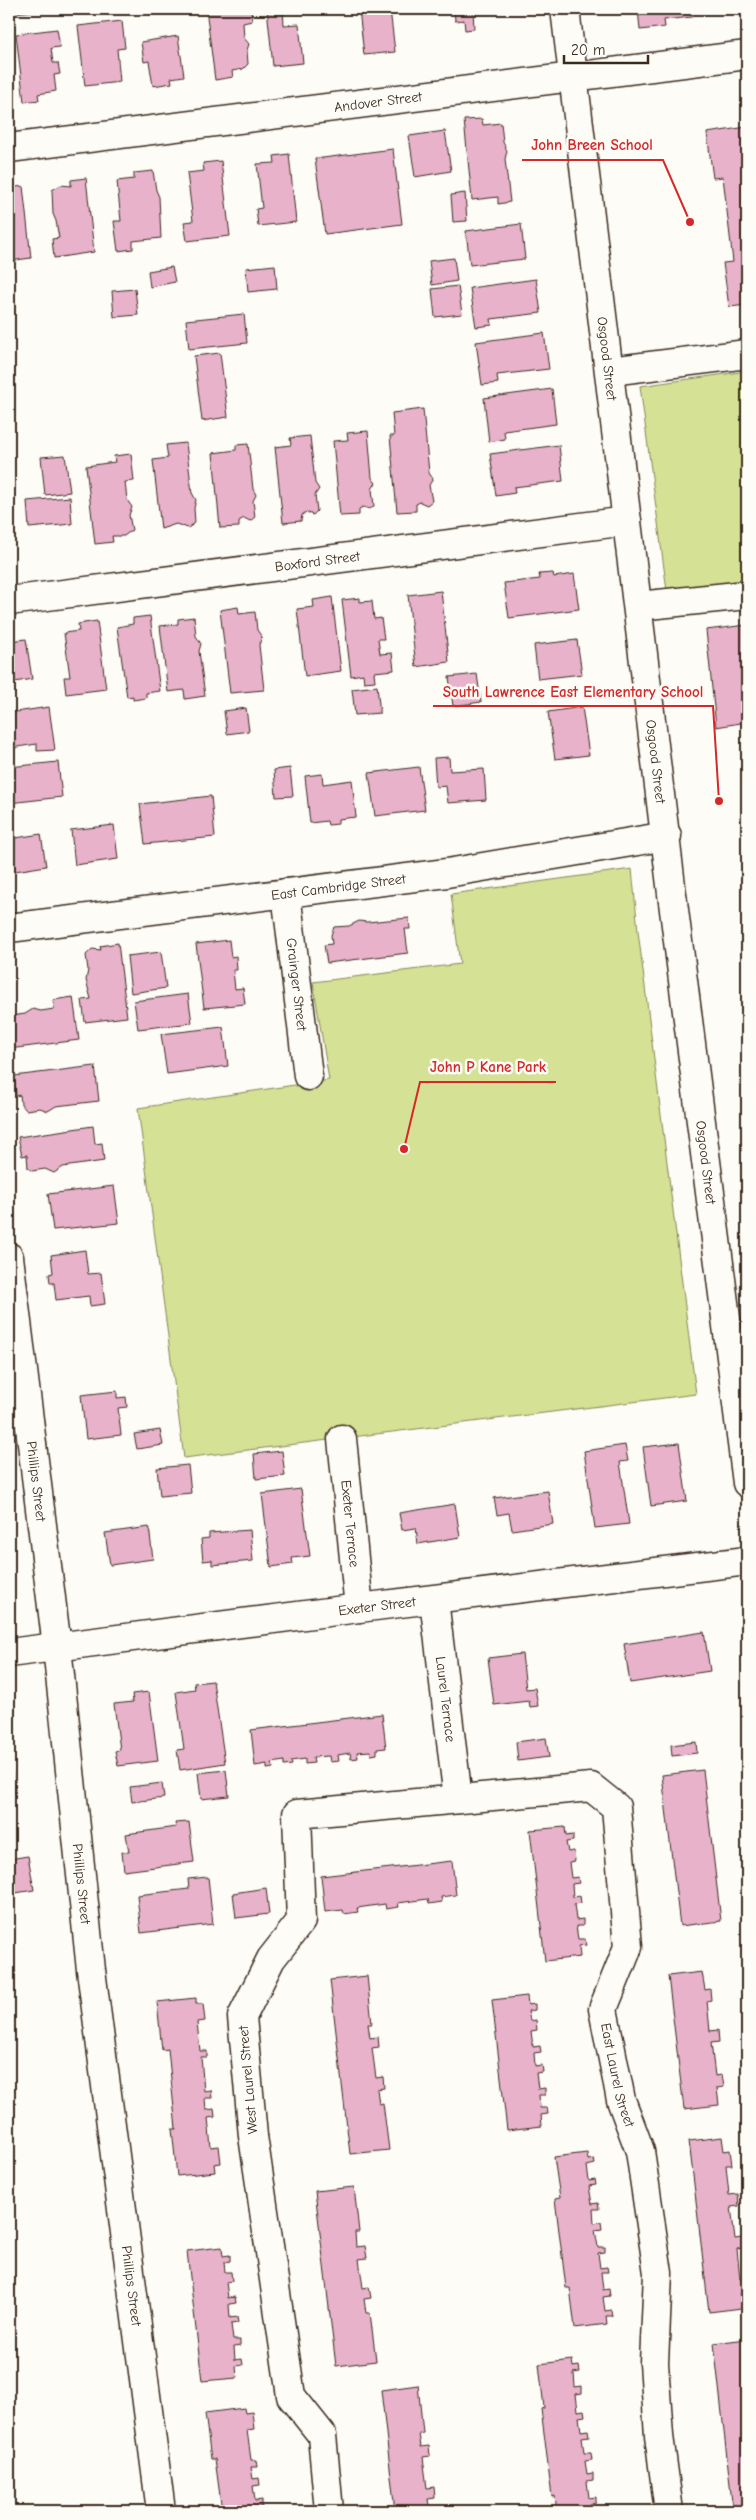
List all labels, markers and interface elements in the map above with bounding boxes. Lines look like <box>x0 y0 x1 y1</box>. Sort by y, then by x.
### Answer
scale bar <box>564 32 647 64</box>
text: 20 m <box>571 41 605 59</box>
street label: Andover Street <box>333 87 424 115</box>
callout: John Breen School <box>522 130 663 160</box>
text: John Breen School <box>531 136 653 154</box>
street label: Osgood Street <box>594 316 621 402</box>
street label: Boxford Street <box>274 547 362 575</box>
callout: South Lawrence East Elementary School <box>433 676 713 706</box>
text: South Lawrence East Elementary School <box>443 683 703 701</box>
street label: Osgood Street <box>643 719 670 805</box>
street label: East Cambridge Street <box>270 870 408 904</box>
street label: Grainger Street <box>283 937 311 1033</box>
callout: John P Kane Park <box>420 1052 556 1082</box>
text: John P Kane Park <box>430 1058 547 1076</box>
street label: Osgood Street <box>692 1120 720 1206</box>
street label: Phillips Street <box>23 1440 50 1523</box>
street label: Exeter Terrace <box>338 1479 363 1568</box>
street label: Exeter Street <box>337 1593 418 1619</box>
street label: Laurel Terrace <box>432 1655 460 1743</box>
street label: Phillips Street <box>69 1843 95 1926</box>
street label: East Laurel Street <box>597 2021 639 2130</box>
street label: West Laurel Street <box>235 2024 261 2135</box>
street label: Phillips Street <box>118 2244 146 2328</box>

